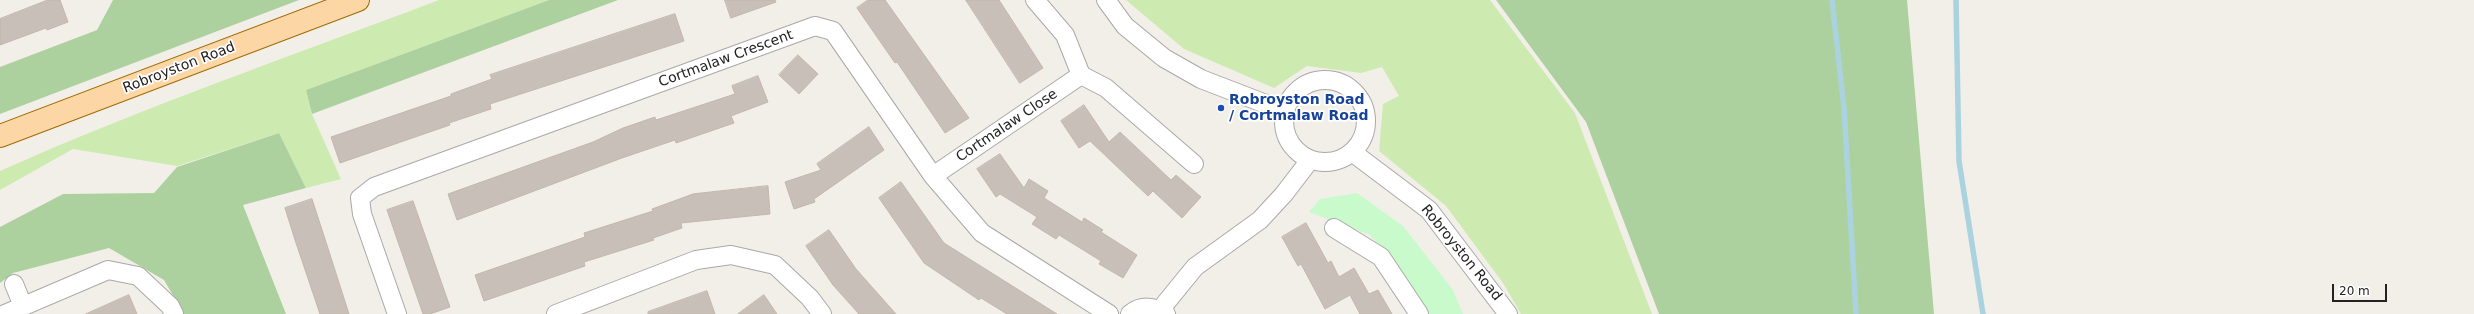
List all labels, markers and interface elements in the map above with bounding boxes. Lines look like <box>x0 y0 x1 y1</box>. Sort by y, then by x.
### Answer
street label: Cortmalaw Crescent <box>656 27 796 91</box>
street label: Robroyston Road <box>121 39 237 97</box>
street label: Cortmalaw Close <box>953 86 1061 166</box>
place label: Robroyston Road / Cortmalaw Road <box>1229 92 1368 124</box>
marker: Robroyston Road / Cortmalaw Road <box>1216 103 1226 113</box>
street label: Robroyston Road <box>1417 202 1505 304</box>
scale bar <box>2334 276 2389 302</box>
text: 20 m <box>2339 284 2370 298</box>

